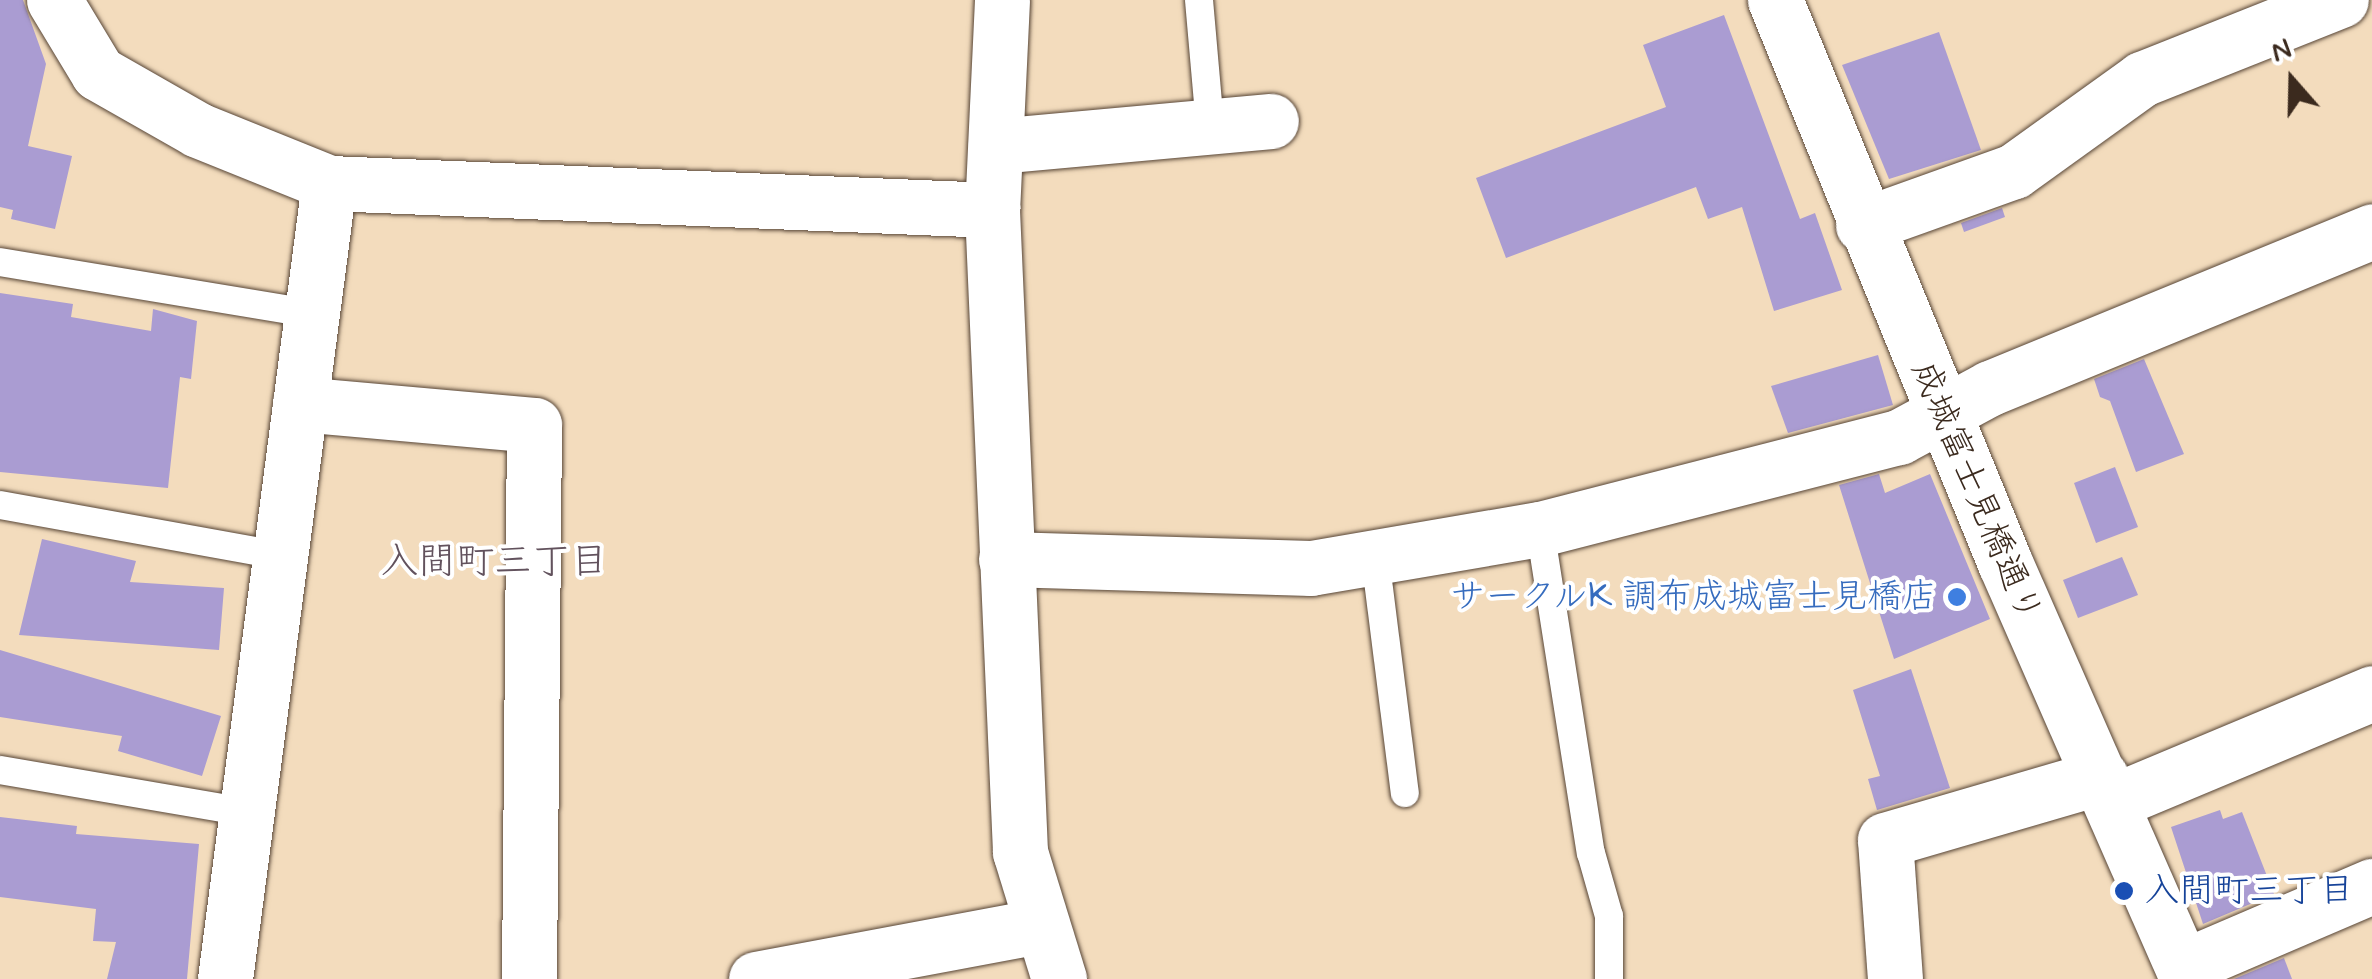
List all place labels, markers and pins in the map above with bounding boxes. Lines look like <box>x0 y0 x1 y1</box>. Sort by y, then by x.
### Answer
place label: サークルK 調布成城富士見橋店 <box>1448 576 1937 618</box>
marker: サークルK 調布成城富士見橋店 <box>1946 586 1968 608</box>
place label: 入間町三丁目 <box>2144 870 2354 912</box>
marker: 入間町三丁目 <box>2113 880 2135 902</box>

